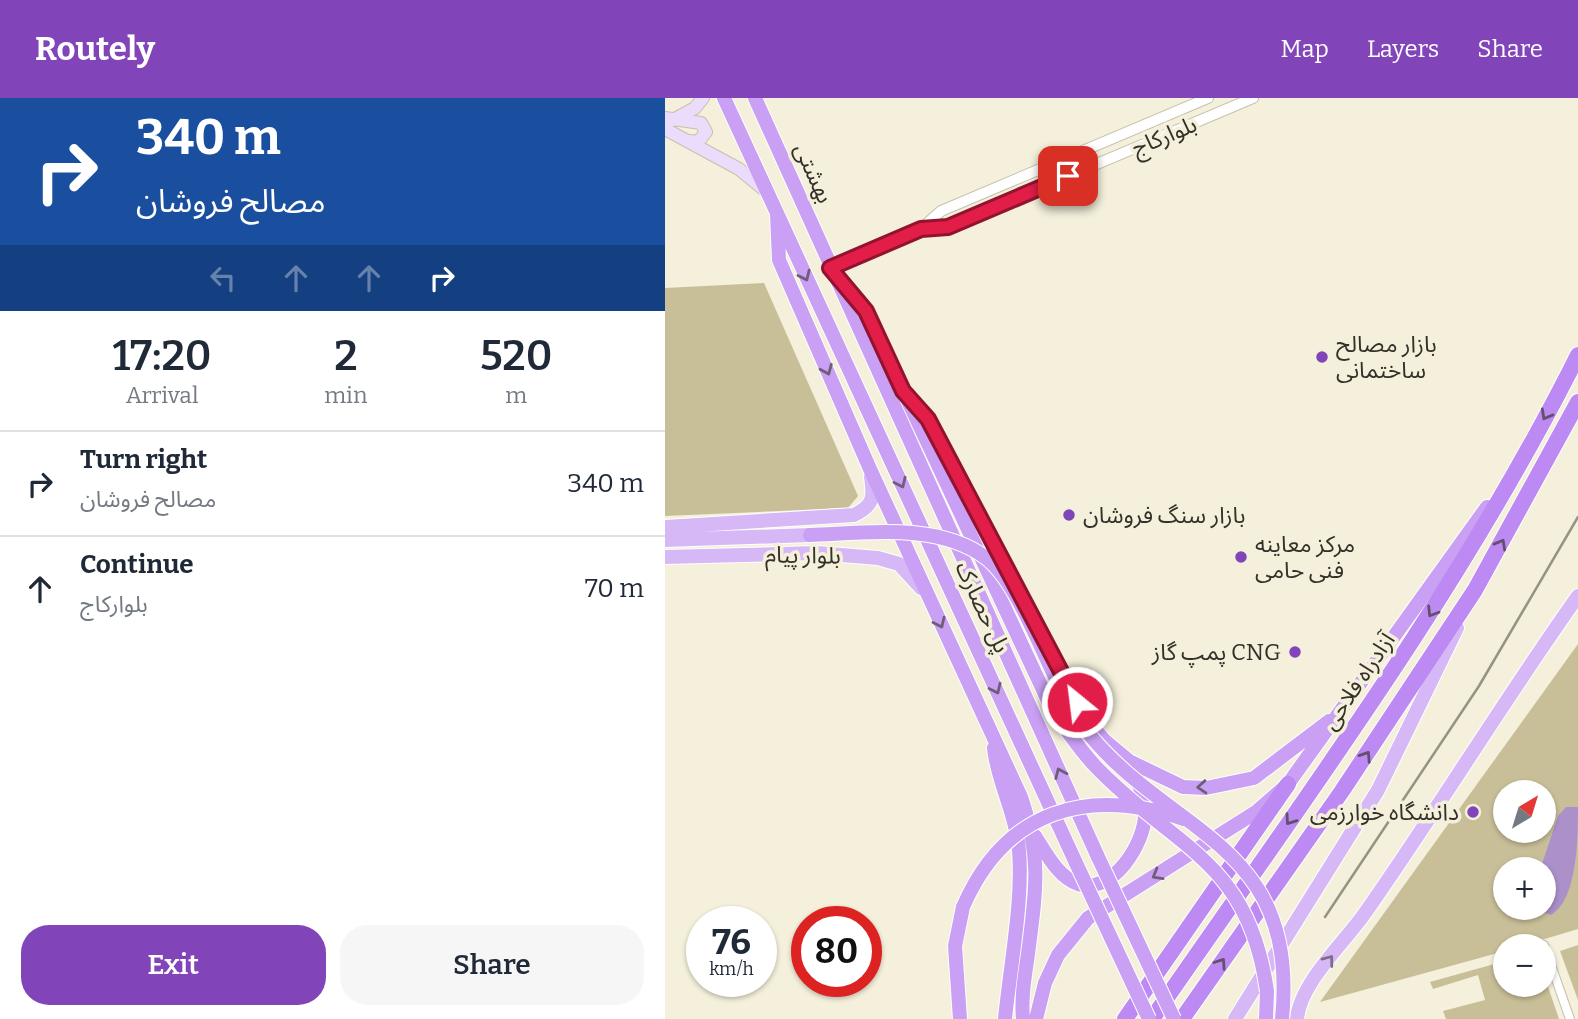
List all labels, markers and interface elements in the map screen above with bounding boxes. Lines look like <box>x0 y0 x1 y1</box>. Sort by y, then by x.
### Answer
text: Routely <box>35 29 155 69</box>
text: Map <box>1281 35 1329 63</box>
text: Layers <box>1367 35 1439 63</box>
text: Share <box>1477 35 1543 63</box>
text: 340 m <box>136 108 281 167</box>
street label: بلوارکاج <box>1127 110 1202 165</box>
icon: right <box>21 126 112 217</box>
street label: بهشتی <box>788 139 840 207</box>
pin <box>1038 146 1098 206</box>
icon: arrive <box>1049 157 1087 195</box>
text: مصالح فروشان <box>136 182 326 220</box>
icon: left <box>204 259 242 297</box>
icon: ahead <box>277 259 315 297</box>
icon: ahead <box>350 259 388 297</box>
icon: right <box>423 259 461 297</box>
one-way arrow <box>797 269 811 281</box>
place label: بازار مصالح ساختمانی <box>1336 330 1437 384</box>
text: 17:20 <box>113 331 212 381</box>
text: 2 <box>334 331 358 381</box>
text: 520 <box>480 331 552 381</box>
marker: بازار مصالح ساختمانی <box>1314 349 1330 365</box>
one-way arrow <box>819 363 833 376</box>
text: Arrival <box>126 381 199 409</box>
text: min <box>324 381 368 409</box>
text: m <box>505 381 527 409</box>
one-way arrow <box>1541 407 1554 420</box>
text: Turn right <box>80 444 207 475</box>
icon: right <box>21 465 59 503</box>
text: 340 m <box>567 468 644 499</box>
one-way arrow <box>892 476 906 488</box>
text: مصالح فروشان <box>80 485 216 513</box>
place label: بازار سنگ فروشان <box>1083 501 1245 529</box>
marker: بازار سنگ فروشان <box>1061 507 1077 523</box>
place label: مرکز معاینه فنی حامی <box>1255 530 1355 584</box>
one-way arrow <box>1493 538 1506 551</box>
street label: بلوار پیام <box>765 540 841 574</box>
text: Continue <box>80 549 194 580</box>
marker: مرکز معاینه فنی حامی <box>1233 549 1249 565</box>
street label: پل حصارک <box>949 557 1016 658</box>
icon: ahead <box>21 570 59 608</box>
text: 70 m <box>585 573 644 604</box>
text: بلوارکاج <box>80 590 148 618</box>
one-way arrow <box>1428 604 1441 617</box>
one-way arrow <box>932 616 946 628</box>
street label: آزادراه فلاحی <box>1315 626 1401 735</box>
place label: پمپ گاز CNG <box>1151 638 1281 668</box>
marker: پمپ گاز CNG <box>1287 644 1303 660</box>
position arrow <box>1040 665 1114 739</box>
one-way arrow <box>988 682 1002 694</box>
one-way arrow <box>1357 751 1370 764</box>
one-way arrow <box>1054 768 1068 780</box>
one-way arrow <box>1196 779 1207 794</box>
north arrow <box>1493 780 1556 844</box>
map controls <box>1493 780 1556 997</box>
place label: دانشگاه خوارزمی <box>1310 798 1459 826</box>
marker: دانشگاه خوارزمی <box>1465 804 1481 820</box>
one-way arrow <box>1286 812 1298 825</box>
button: + <box>1493 857 1556 920</box>
one-way arrow <box>1152 866 1165 879</box>
speed limit sign: 80 <box>791 906 882 997</box>
text: 76 <box>712 921 751 963</box>
button: Exit <box>21 925 326 1005</box>
button: Share <box>340 925 644 1005</box>
button: − <box>1493 934 1556 997</box>
one-way arrow <box>1321 955 1334 968</box>
text: km/h <box>709 958 754 980</box>
one-way arrow <box>1213 958 1225 971</box>

